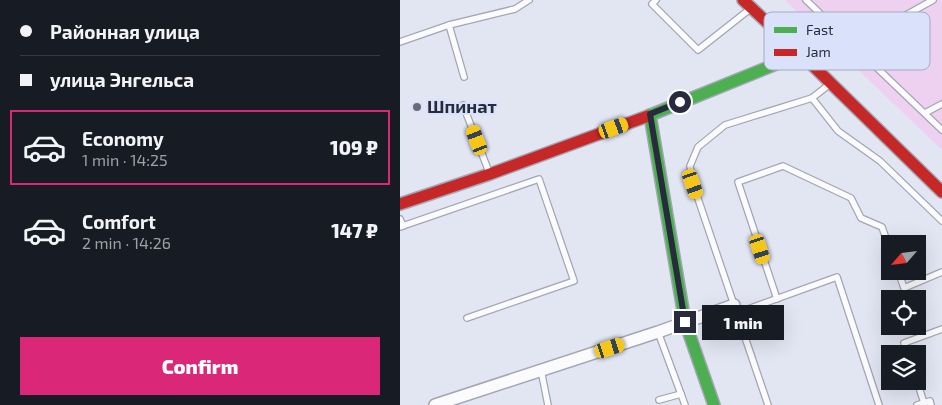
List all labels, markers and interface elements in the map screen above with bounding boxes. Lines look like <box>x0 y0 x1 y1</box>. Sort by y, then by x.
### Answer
legend <box>764 12 930 70</box>
text: Районная улица <box>50 20 200 43</box>
text: Fast <box>806 21 833 38</box>
text: Jam <box>806 43 831 60</box>
text: улица Энгельса <box>50 68 194 91</box>
route start <box>669 91 691 113</box>
place label: Шпинат <box>427 95 497 117</box>
marker: Шпинат <box>411 101 423 113</box>
car <box>597 116 630 140</box>
car <box>464 123 489 157</box>
icon: car <box>22 125 67 170</box>
text: Economy <box>82 127 164 150</box>
text: 109 ₽ <box>330 136 378 159</box>
text: 1 min · 14:25 <box>82 150 168 169</box>
car <box>681 167 704 201</box>
icon: car <box>22 208 67 253</box>
text: Comfort <box>82 210 156 233</box>
text: 147 ₽ <box>331 219 378 242</box>
car <box>748 232 771 266</box>
text: 2 min · 14:26 <box>82 233 171 252</box>
north arrow <box>881 235 926 280</box>
map controls <box>881 235 926 390</box>
button: locate <box>881 290 926 335</box>
callout: 1 min <box>702 304 785 340</box>
route end <box>674 311 696 333</box>
text: 1 min <box>723 313 763 332</box>
car <box>593 336 626 360</box>
button: Confirm <box>20 337 380 395</box>
button: layers <box>881 345 926 390</box>

